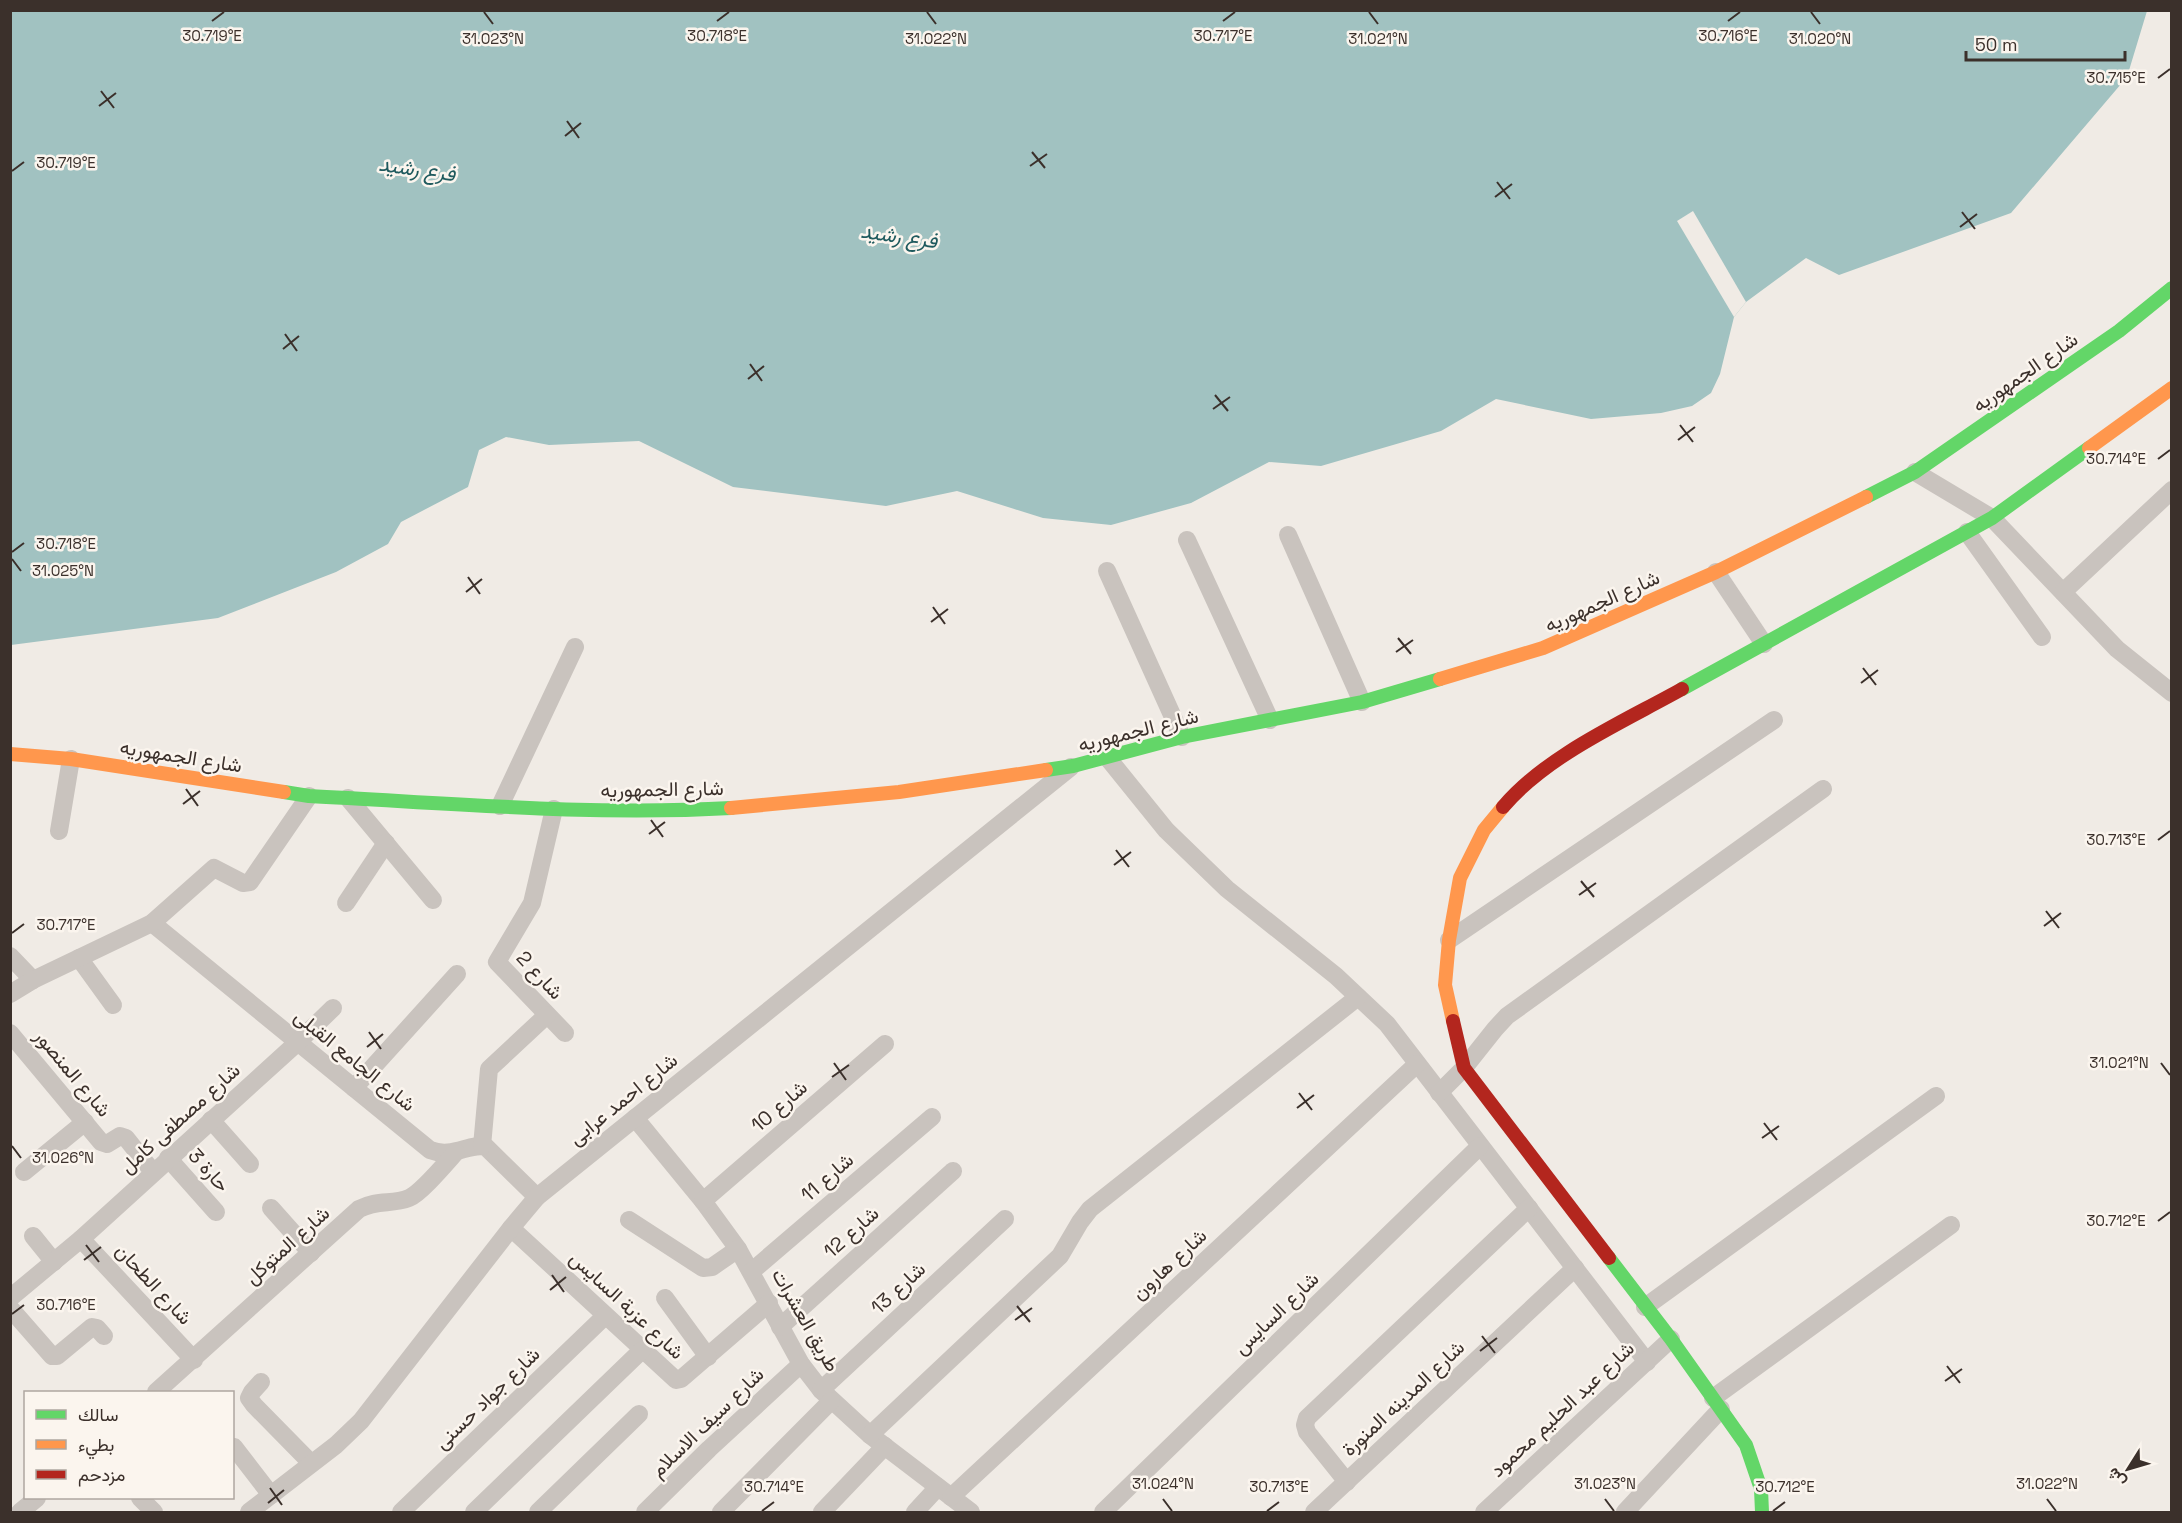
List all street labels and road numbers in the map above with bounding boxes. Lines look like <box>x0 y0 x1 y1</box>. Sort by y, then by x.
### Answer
street label: شارع الجمهوريه <box>1967 326 2083 419</box>
street label: شارع الجمهوريه <box>1540 564 1664 639</box>
street label: شارع الجمهوريه <box>1075 702 1201 758</box>
street label: شارع الجمهوريه <box>118 734 244 779</box>
street label: شارع الجمهوريه <box>600 775 724 804</box>
street label: شارع 2 <box>510 945 569 1006</box>
street label: شارع الجامع القبلى <box>288 1003 421 1118</box>
street label: شارع المنصور <box>27 1023 117 1123</box>
street label: شارع احمد عرابى <box>563 1047 683 1152</box>
street label: شارع مصطفى كامل <box>114 1057 246 1180</box>
street label: شارع 10 <box>745 1074 813 1138</box>
street label: حارة 3 <box>182 1143 236 1197</box>
street label: شارع 11 <box>795 1147 860 1208</box>
street label: شارع المتوكل <box>239 1200 336 1291</box>
street label: شارع 12 <box>818 1200 885 1264</box>
street label: شارع هارون <box>1126 1223 1213 1306</box>
street label: شارع الطحان <box>109 1238 198 1331</box>
street label: شارع عزبة السايس <box>563 1245 690 1366</box>
street label: شارع 13 <box>865 1256 932 1321</box>
street label: طريق العشرات <box>766 1264 846 1376</box>
street label: شارع السايس <box>1228 1266 1325 1361</box>
street label: شارع المدينه المنورة <box>1336 1334 1470 1462</box>
street label: شارع عبد الحليم محمود <box>1484 1335 1640 1483</box>
street label: شارع جواد حسنى <box>429 1341 546 1456</box>
street label: شارع سيف الاسلام <box>645 1361 770 1483</box>

